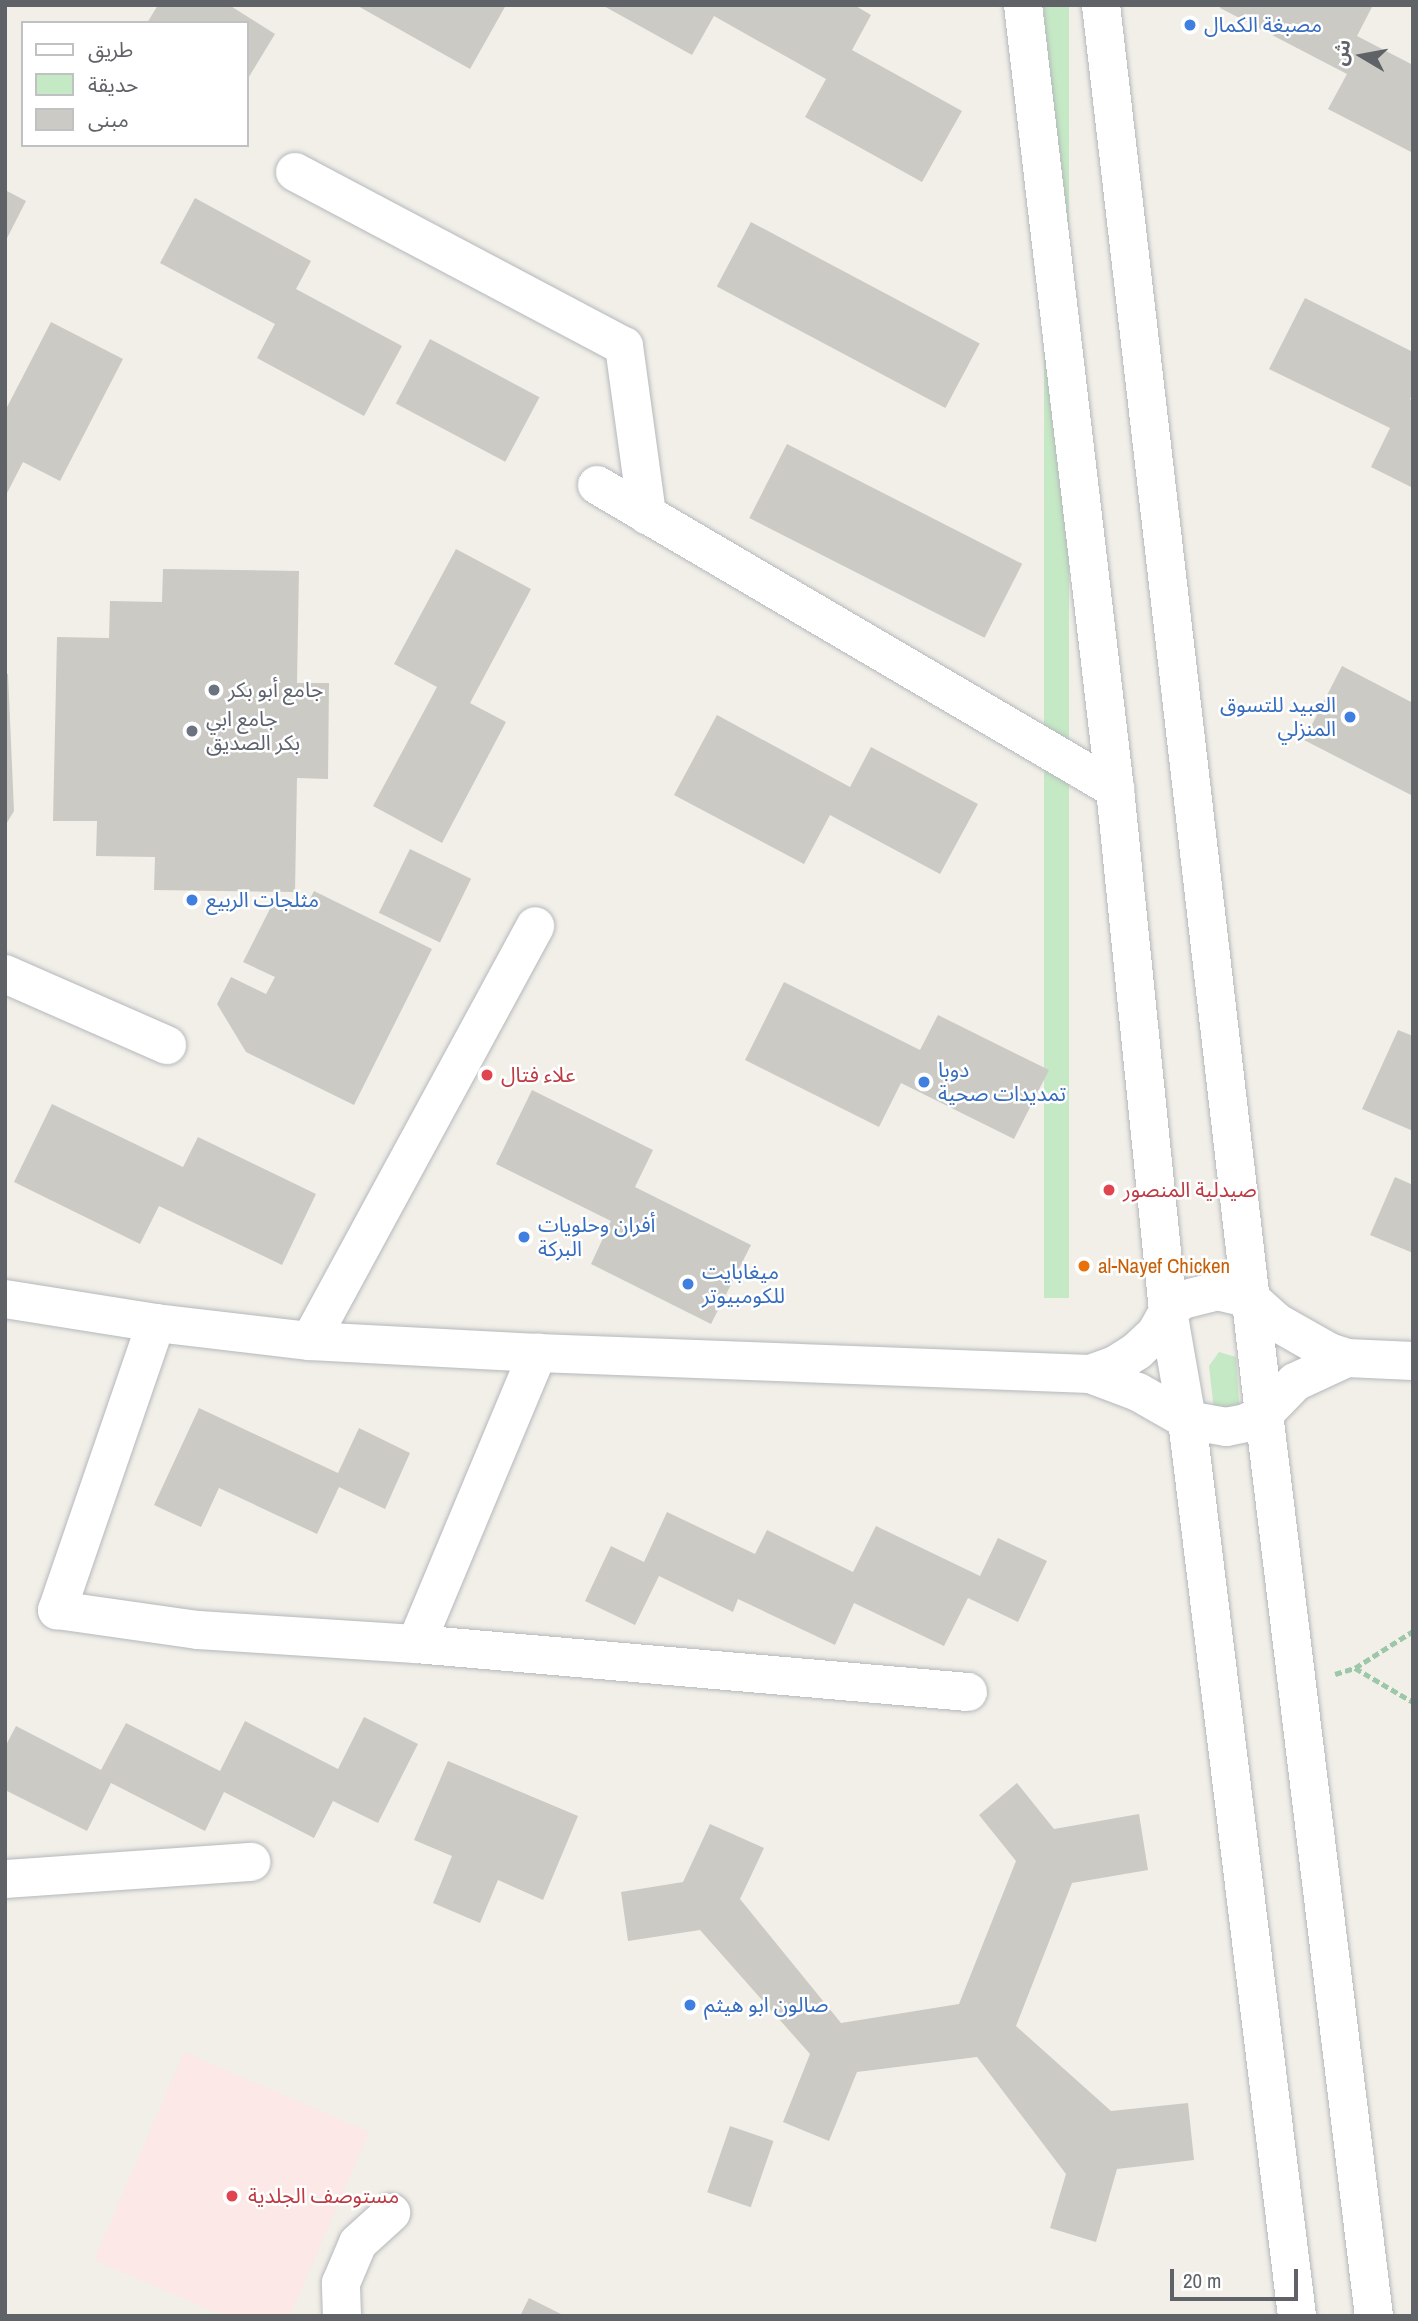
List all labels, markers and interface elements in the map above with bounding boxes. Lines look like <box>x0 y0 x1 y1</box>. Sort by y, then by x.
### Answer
place label: مصبغة الكمال <box>1204 12 1322 38</box>
marker: مصبغة الكمال <box>1182 17 1198 33</box>
legend <box>21 21 248 147</box>
north arrow <box>1327 21 1397 91</box>
text: طريق <box>88 35 133 64</box>
text: ش <box>1326 37 1356 67</box>
text: حديقة <box>88 70 138 99</box>
text: مبنى <box>88 105 129 134</box>
place label: جامع أبو بكر <box>228 677 323 703</box>
marker: جامع أبو بكر <box>206 682 222 698</box>
place label: العبيد للتسوق المنزلي <box>1220 692 1336 742</box>
place label: جامع ابي بكر الصديق <box>206 706 300 756</box>
marker: العبيد للتسوق المنزلي <box>1342 709 1358 725</box>
marker: جامع ابي بكر الصديق <box>184 723 200 739</box>
place label: مثلجات الربيع <box>206 887 319 913</box>
marker: مثلجات الربيع <box>184 892 200 908</box>
place label: دوبا تمديدات صحية <box>938 1057 1066 1107</box>
place label: علاء فتال <box>501 1062 575 1088</box>
marker: علاء فتال <box>479 1067 495 1083</box>
marker: دوبا تمديدات صحية <box>916 1074 932 1090</box>
place label: صيدلية المنصور <box>1123 1177 1257 1203</box>
marker: صيدلية المنصور <box>1101 1182 1117 1198</box>
place label: أفران وحلويات البركة <box>538 1212 655 1262</box>
marker: أفران وحلويات البركة <box>516 1229 532 1245</box>
place label: al-Nayef Chicken <box>1098 1253 1230 1279</box>
marker: al-Nayef Chicken <box>1076 1258 1092 1274</box>
place label: ميغابايت للكومبيوتر <box>702 1259 785 1309</box>
marker: ميغابايت للكومبيوتر <box>680 1276 696 1292</box>
place label: صالون ابو هيثم <box>704 1992 828 2018</box>
marker: صالون ابو هيثم <box>682 1997 698 2013</box>
place label: مستوصف الجلدية <box>248 2183 399 2209</box>
marker: مستوصف الجلدية <box>222 2186 242 2206</box>
scale bar <box>1173 2254 1301 2298</box>
text: 20 m <box>1183 2266 1221 2295</box>

